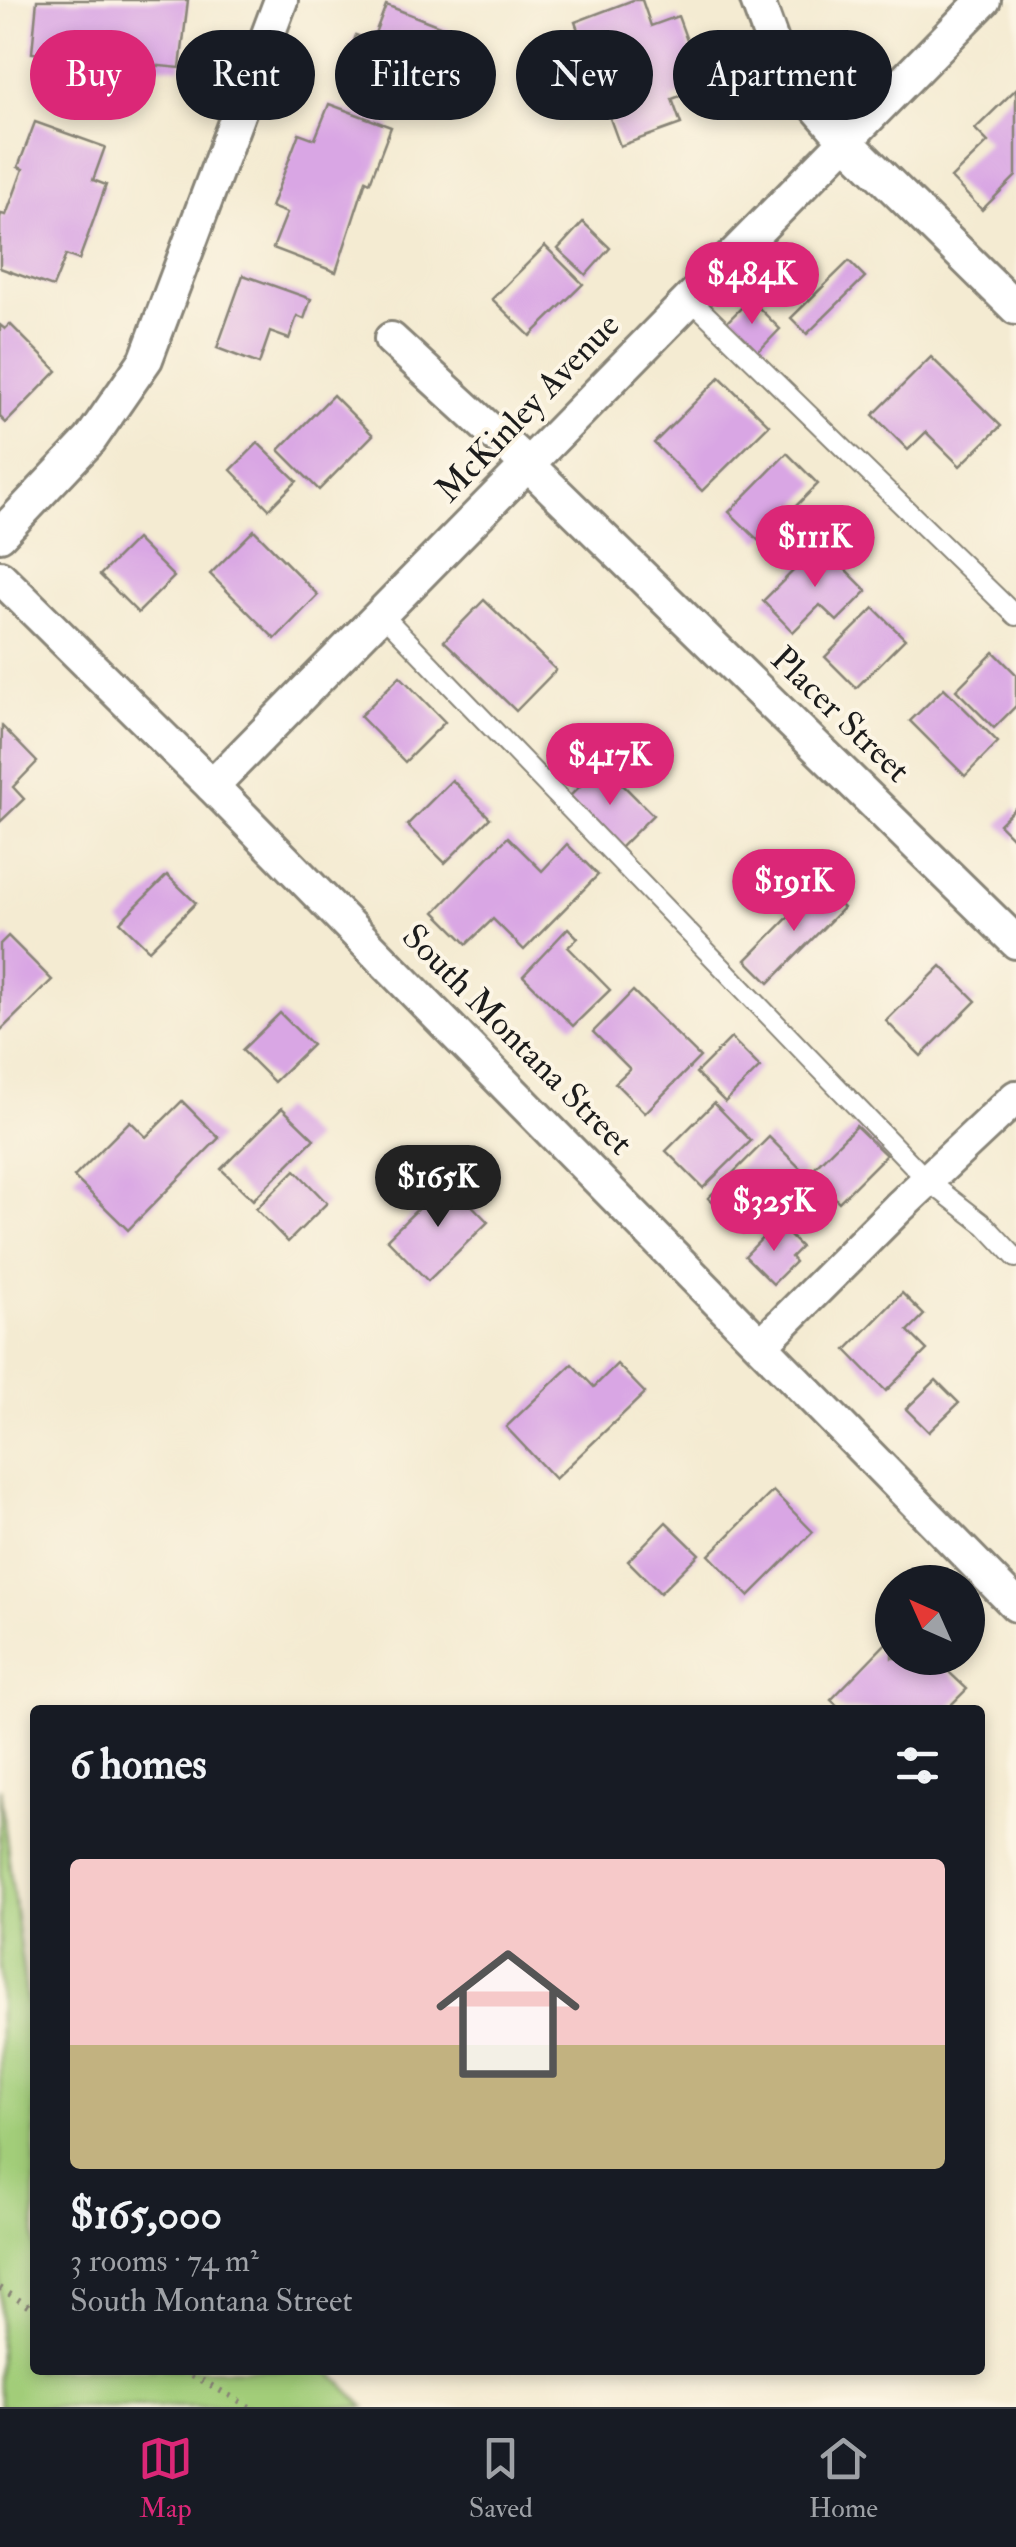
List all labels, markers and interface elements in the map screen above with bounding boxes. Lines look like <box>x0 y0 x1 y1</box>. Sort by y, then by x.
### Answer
chip: Buy <box>30 30 156 120</box>
chip: Rent <box>176 30 315 120</box>
chip: Filters <box>335 30 496 120</box>
chip: New <box>516 30 653 120</box>
chip: Apartment <box>673 30 892 120</box>
pin: $484K <box>682 242 822 327</box>
text: $484K <box>707 254 797 294</box>
street label: McKinley Avenue <box>426 304 629 512</box>
pin: $111K <box>745 505 885 590</box>
text: $111K <box>778 517 852 557</box>
street label: Placer Street <box>761 637 919 792</box>
pin: $417K <box>540 723 680 808</box>
text: $417K <box>568 735 652 775</box>
pin: $191K <box>724 849 864 934</box>
text: $191K <box>754 861 834 901</box>
street label: South Montana Street <box>392 915 642 1165</box>
pin: $165K <box>368 1145 508 1230</box>
text: $165K <box>397 1157 479 1197</box>
pin: $325K <box>704 1169 844 1254</box>
text: $325K <box>733 1181 815 1221</box>
north arrow <box>875 1565 985 1675</box>
map controls <box>875 1565 985 1675</box>
icon: filters <box>890 1738 945 1793</box>
text: 6 homes <box>70 1739 207 1791</box>
icon: home <box>418 1924 598 2104</box>
text: $165,000 <box>70 2189 222 2241</box>
text: 3 rooms · 74 m² <box>70 2241 259 2281</box>
text: South Montana Street <box>70 2281 353 2321</box>
tab: Map <box>138 2431 193 2526</box>
tab: Saved <box>469 2431 533 2526</box>
tab: Home <box>809 2431 878 2526</box>

